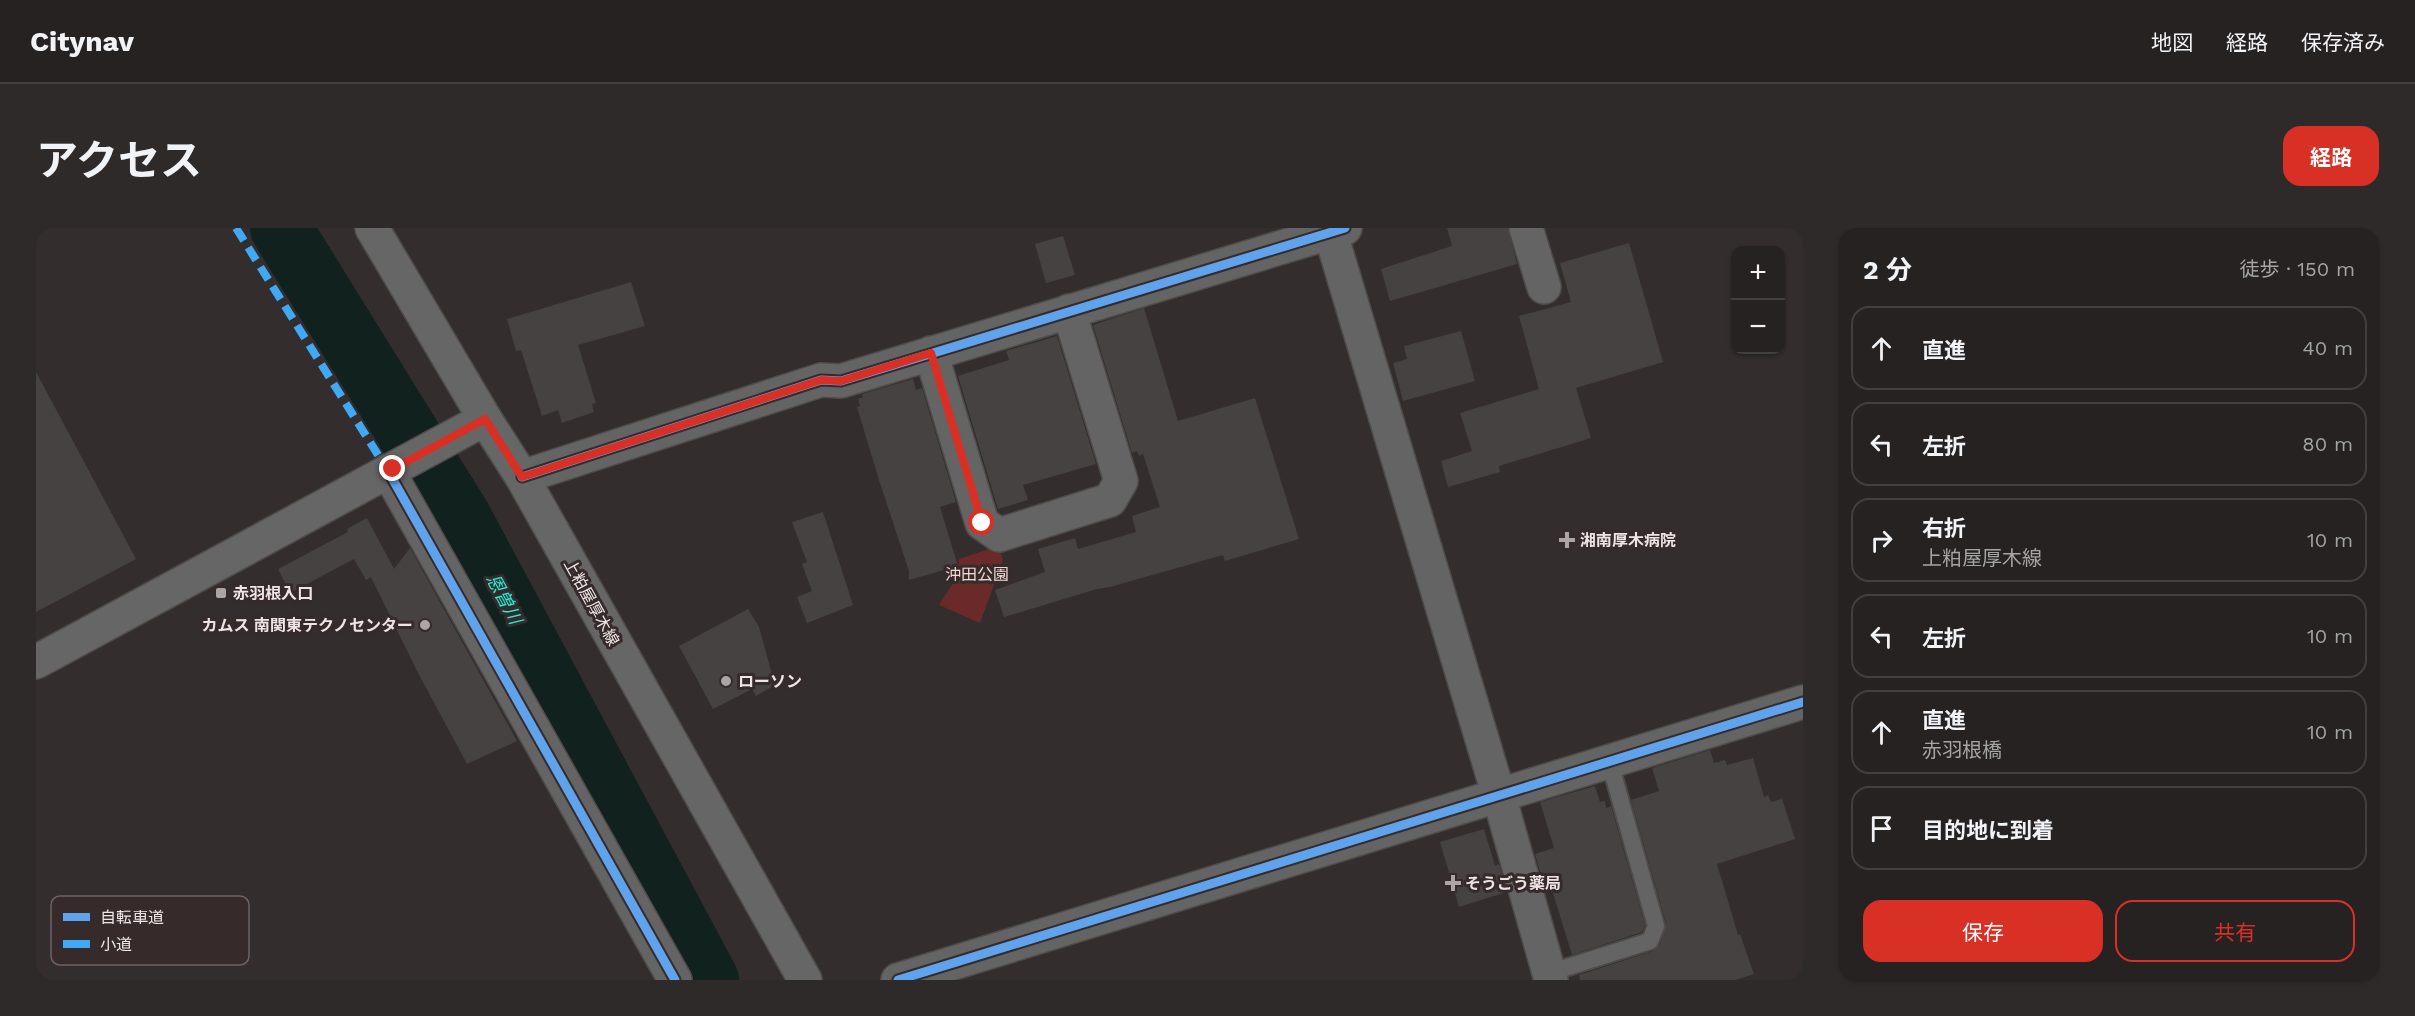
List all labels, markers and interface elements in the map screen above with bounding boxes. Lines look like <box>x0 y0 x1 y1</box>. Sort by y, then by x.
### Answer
text: Citynav <box>30 25 134 58</box>
text: 地図 <box>2151 30 2193 55</box>
text: 経路 <box>2226 30 2268 55</box>
text: 保存済み <box>2301 30 2385 55</box>
button: 経路 <box>2283 126 2379 186</box>
text: アクセス <box>36 136 202 185</box>
map controls <box>1731 246 1785 354</box>
button: + <box>1731 246 1785 300</box>
text: 2 分 <box>1863 255 1912 285</box>
text: 徒歩 · 150 m <box>2239 257 2355 281</box>
button: − <box>1731 300 1785 354</box>
icon: ahead <box>1865 332 1898 365</box>
text: 40 m <box>2302 336 2353 360</box>
text: 直進 <box>1922 338 1966 363</box>
icon: left <box>1865 428 1898 461</box>
text: 80 m <box>2302 432 2353 456</box>
text: 左折 <box>1922 434 1966 459</box>
route end <box>379 455 405 481</box>
route start <box>968 509 994 535</box>
text: 右折 <box>1922 516 1966 541</box>
icon: right <box>1865 524 1898 557</box>
text: 10 m <box>2307 528 2353 552</box>
marker: 湘南厚木病院 <box>1558 531 1576 549</box>
place label: 湘南厚木病院 <box>1580 531 1676 550</box>
text: 上粕屋厚木線 <box>1922 546 2042 570</box>
street label: 上粕屋厚木線 <box>560 556 623 649</box>
park label: 沖田公園 <box>945 565 1009 584</box>
water label: 恩曽川 <box>482 570 527 629</box>
place label: 赤羽根入口 <box>233 584 313 603</box>
marker: 赤羽根入口 <box>214 586 228 600</box>
place label: カムス 南関東テクノセンター <box>201 616 413 635</box>
marker: カムス 南関東テクノセンター <box>418 618 432 632</box>
icon: left <box>1865 620 1898 653</box>
text: 10 m <box>2307 624 2353 648</box>
text: 左折 <box>1922 626 1966 651</box>
place label: ローソン <box>738 672 802 691</box>
marker: ローソン <box>719 674 733 688</box>
text: 直進 <box>1922 708 1966 733</box>
icon: ahead <box>1865 716 1898 749</box>
text: 10 m <box>2307 720 2353 744</box>
text: 赤羽根橋 <box>1922 738 2002 762</box>
icon: arrive <box>1865 812 1898 845</box>
text: 目的地に到着 <box>1922 818 2054 843</box>
place label: そうごう薬局 <box>1465 874 1561 893</box>
marker: そうごう薬局 <box>1446 876 1460 890</box>
legend <box>51 896 249 965</box>
button: 保存 <box>1863 900 2103 962</box>
button: 共有 <box>2115 900 2355 962</box>
text: 自転車道 <box>100 908 164 927</box>
text: 小道 <box>100 935 132 954</box>

